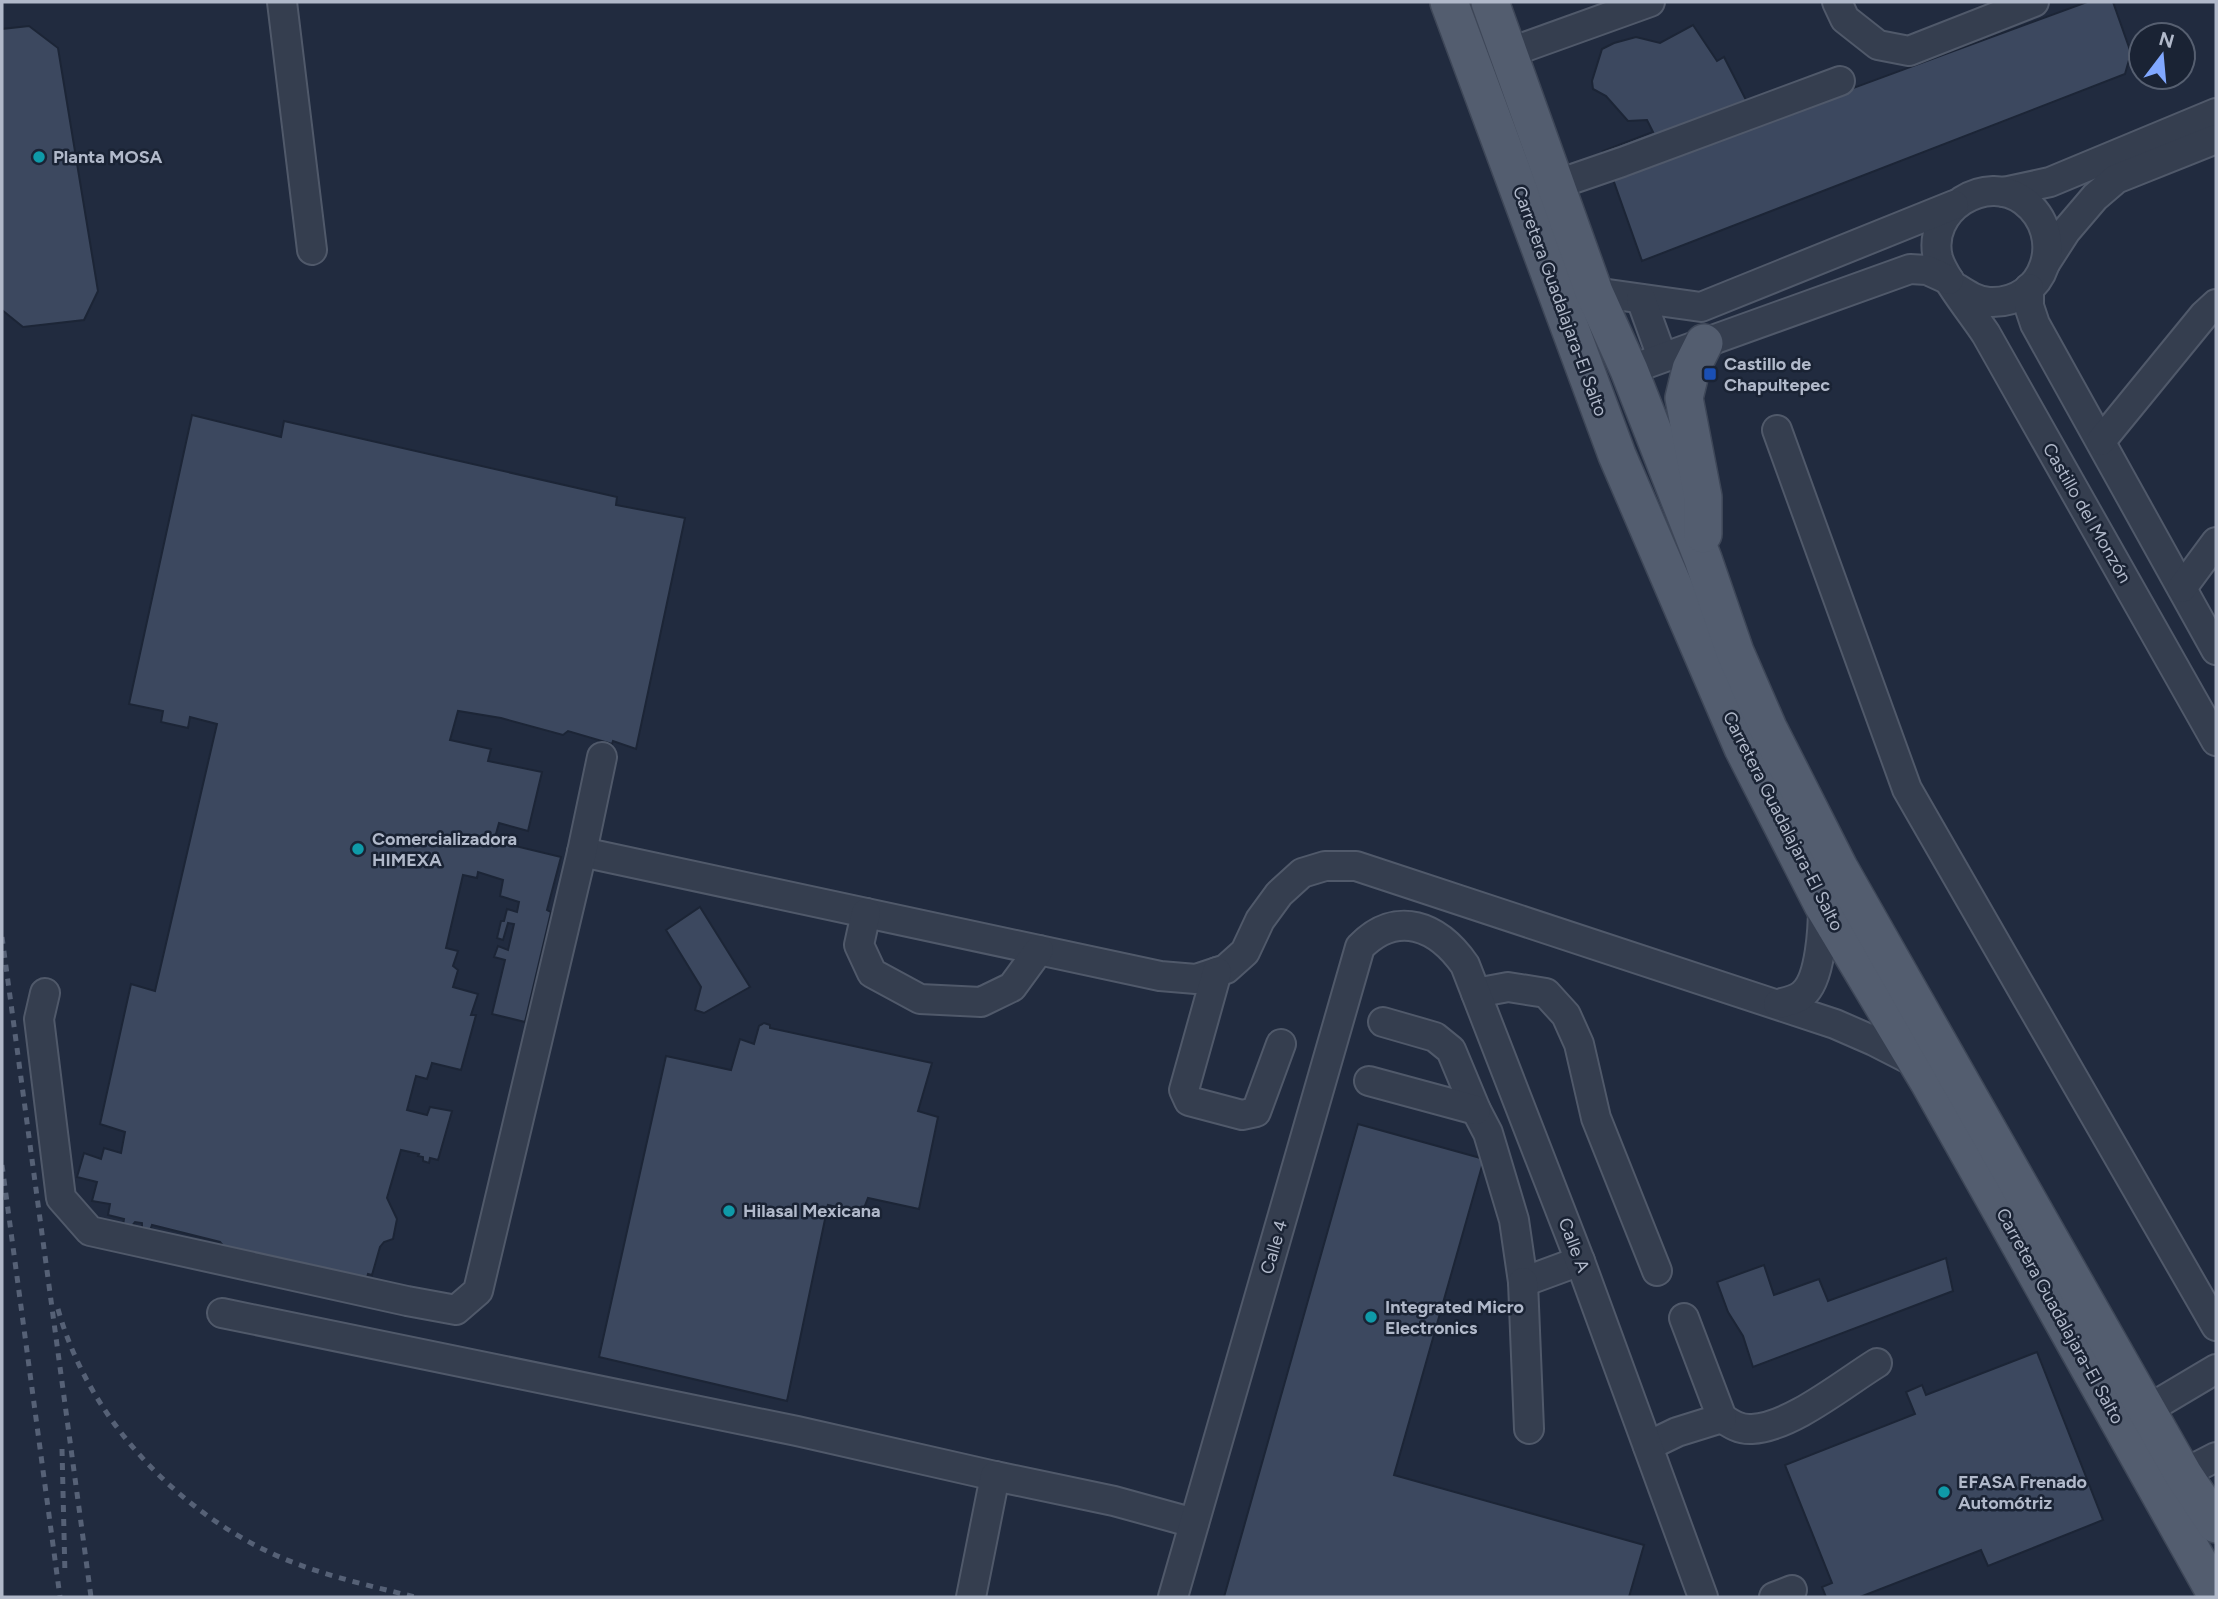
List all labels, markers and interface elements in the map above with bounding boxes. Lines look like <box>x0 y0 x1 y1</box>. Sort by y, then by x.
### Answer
north arrow <box>2127 21 2197 91</box>
text: N <box>2156 27 2177 53</box>
place label: Planta MOSA <box>53 146 163 168</box>
marker: Planta MOSA <box>31 149 47 165</box>
street label: Carretera Guadalajara-El Salto <box>1508 183 1612 419</box>
place label: Castillo de Chapultepec <box>1724 353 1830 396</box>
marker: Castillo de Chapultepec <box>1702 366 1718 382</box>
street label: Castillo del Monzón <box>2038 439 2136 587</box>
street label: Carretera Guadalajara-El Salto <box>1718 708 1848 934</box>
place label: Comercializadora HIMEXA <box>372 828 517 871</box>
marker: Comercializadora HIMEXA <box>350 841 366 857</box>
place label: Hilasal Mexicana <box>743 1200 881 1222</box>
marker: Hilasal Mexicana <box>721 1203 737 1219</box>
street label: Carretera Guadalajara-El Salto <box>1991 1204 2129 1428</box>
street label: Calle A <box>1554 1215 1594 1275</box>
street label: Calle 4 <box>1256 1217 1292 1277</box>
place label: Integrated Micro Electronics <box>1385 1296 1524 1339</box>
marker: Integrated Micro Electronics <box>1363 1309 1379 1325</box>
place label: EFASA Frenado Automótriz <box>1958 1471 2087 1514</box>
marker: EFASA Frenado Automótriz <box>1936 1484 1952 1500</box>

